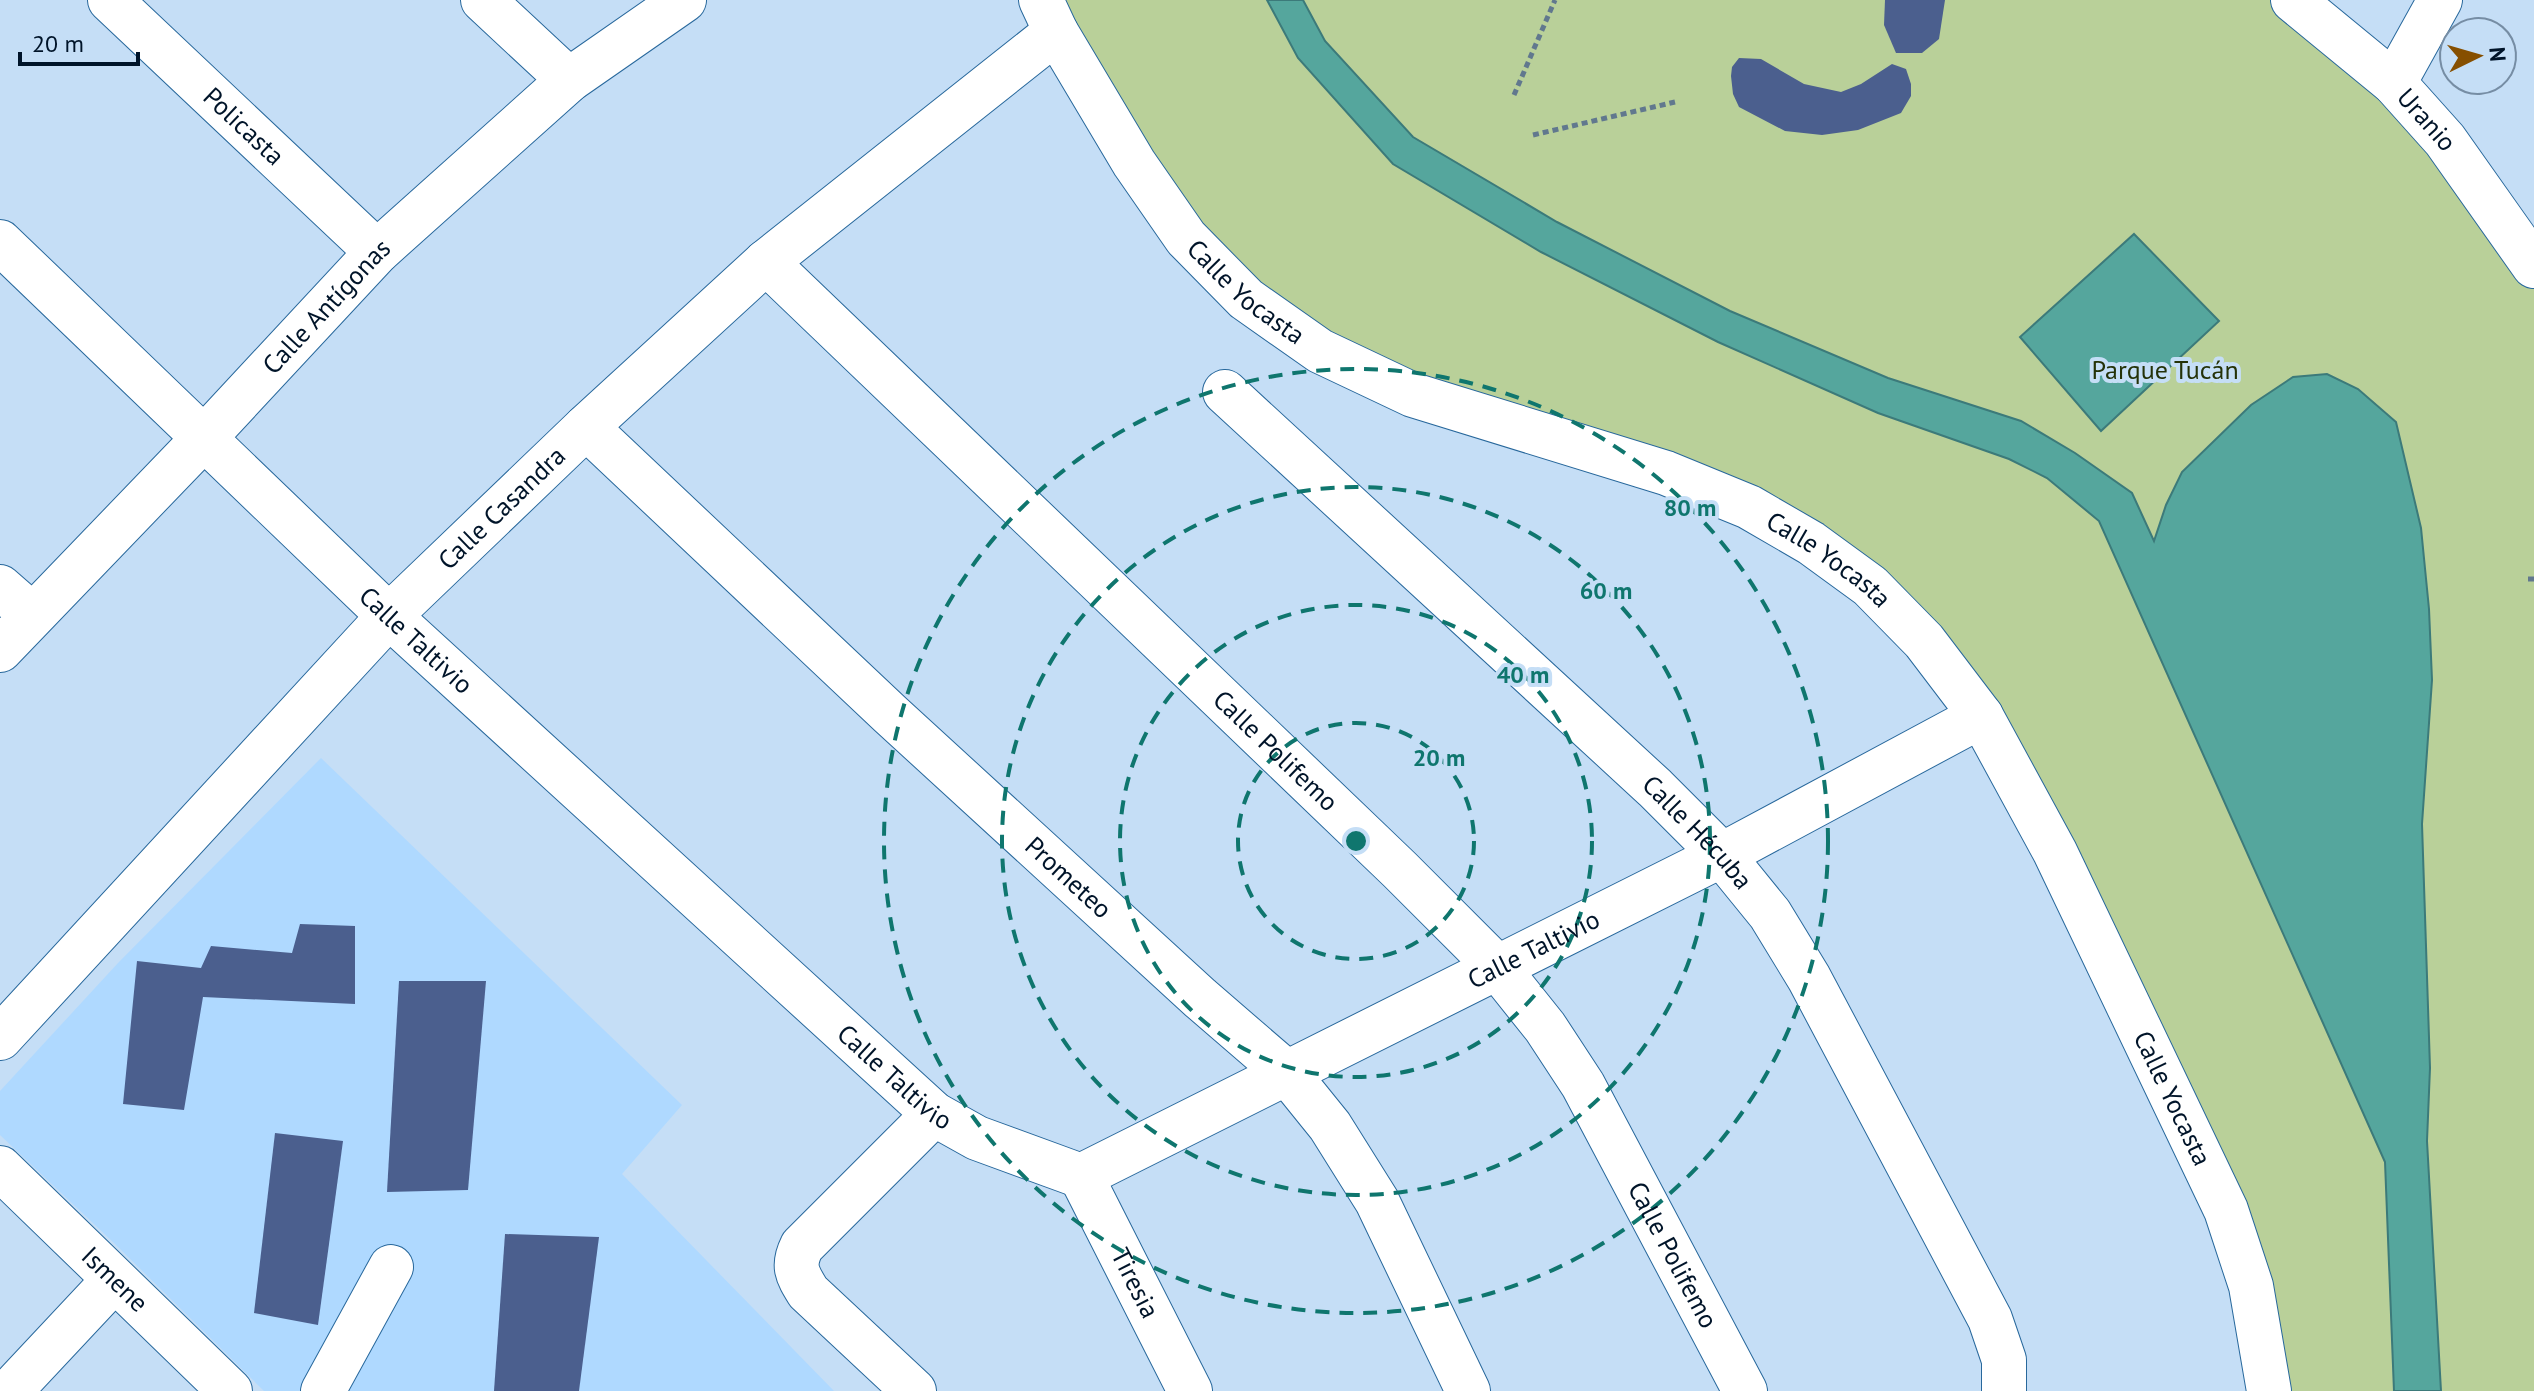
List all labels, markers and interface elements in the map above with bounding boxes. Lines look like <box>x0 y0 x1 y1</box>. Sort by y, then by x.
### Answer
scale bar <box>20 16 138 66</box>
north arrow <box>2438 16 2518 96</box>
text: 20 m <box>32 28 84 59</box>
text: N <box>2483 46 2513 63</box>
street label: Policasta <box>197 80 292 172</box>
street label: Uranio <box>2390 81 2464 157</box>
street label: Calle Antígonas <box>255 231 397 381</box>
street label: Calle Yocasta <box>1180 232 1311 351</box>
park label: Parque Tucán <box>2091 353 2239 386</box>
street label: Calle Casandra <box>431 439 572 576</box>
text: 80 m <box>1664 492 1716 523</box>
street label: Calle Yocasta <box>1761 504 1899 614</box>
text: 60 m <box>1580 575 1632 606</box>
street label: Calle Taltivio <box>352 579 480 701</box>
text: 40 m <box>1497 659 1549 690</box>
street label: Calle Polifemo <box>1206 683 1345 818</box>
text: 20 m <box>1413 742 1465 773</box>
street label: Calle Hécuba <box>1636 768 1760 896</box>
centre of rings <box>1342 827 1370 855</box>
street label: Prometeo <box>1018 829 1119 925</box>
street label: Calle Taltivio <box>1462 902 1605 996</box>
street label: Calle Taltivio <box>831 1017 958 1137</box>
street label: Calle Yocasta <box>2127 1025 2219 1171</box>
street label: Calle Polifemo <box>1621 1176 1726 1334</box>
street label: Ismene <box>75 1239 156 1319</box>
street label: Tiresia <box>1104 1242 1167 1323</box>

